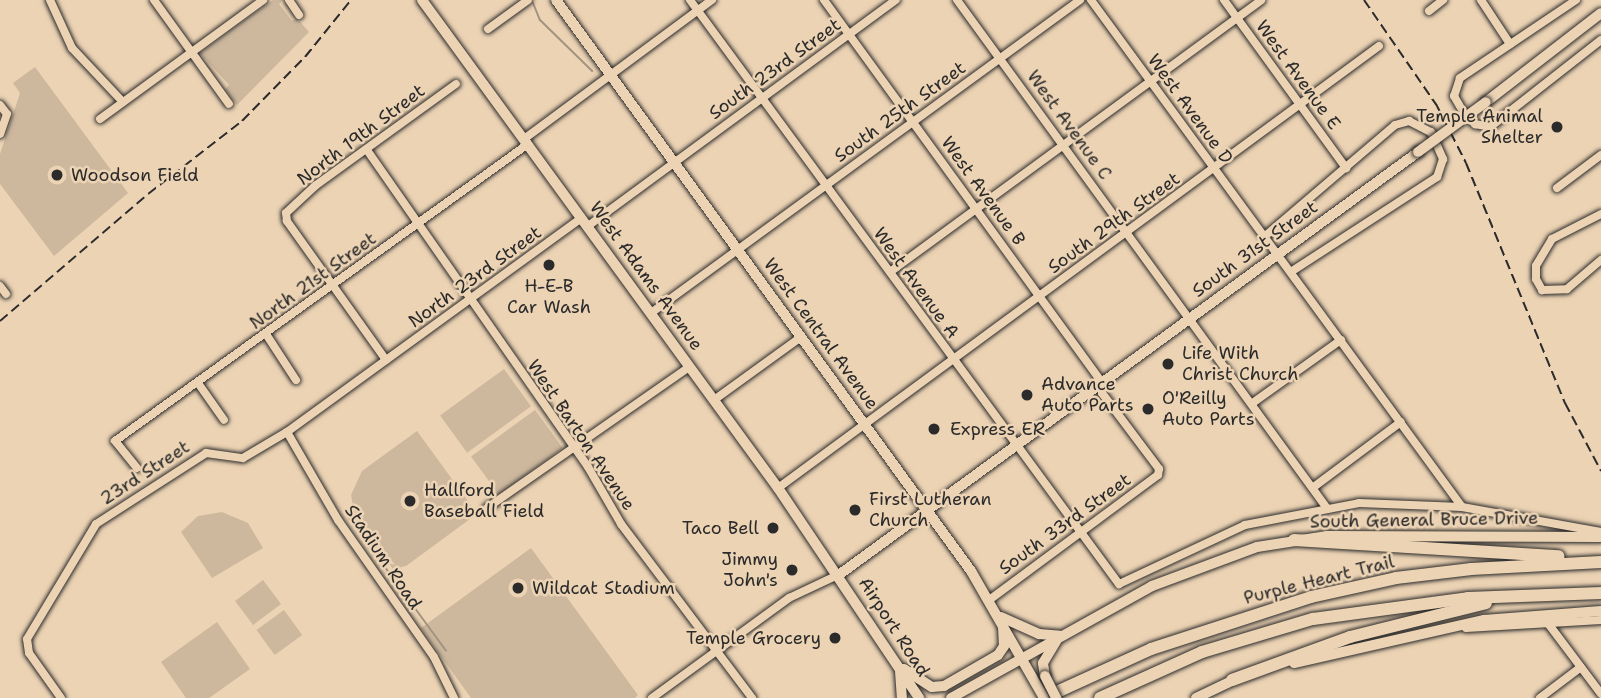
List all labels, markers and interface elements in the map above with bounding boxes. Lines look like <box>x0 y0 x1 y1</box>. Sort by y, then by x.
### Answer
street label: South 23rd Street <box>705 14 845 124</box>
street label: West Avenue E <box>1251 16 1345 134</box>
street label: West Avenue D <box>1143 50 1237 168</box>
street label: South 25th Street <box>830 57 970 167</box>
street label: West Avenue C <box>1022 66 1116 184</box>
street label: North 19th Street <box>293 80 429 190</box>
place label: Temple Animal Shelter <box>1416 106 1543 148</box>
marker: Temple Animal Shelter <box>1549 119 1565 135</box>
street label: West Avenue B <box>936 132 1030 250</box>
place label: Woodson Field <box>71 164 199 186</box>
marker: Woodson Field <box>49 167 65 183</box>
street label: South 29th Street <box>1044 168 1184 278</box>
street label: South 31st Street <box>1188 196 1322 302</box>
street label: West Adams Avenue <box>585 197 707 355</box>
street label: North 23rd Street <box>404 221 546 333</box>
street label: West Avenue A <box>869 223 963 343</box>
street label: North 21st Street <box>246 228 380 334</box>
street label: West Central Avenue <box>759 254 883 414</box>
marker: H-E-B Car Wash <box>541 257 557 273</box>
place label: H-E-B Car Wash <box>507 276 591 318</box>
place label: Life With Christ Church <box>1182 343 1298 386</box>
street label: West Barton Avenue <box>523 356 639 514</box>
marker: Life With Christ Church <box>1160 356 1176 372</box>
place label: Advance Auto Parts <box>1041 374 1134 416</box>
marker: Advance Auto Parts <box>1019 387 1035 403</box>
place label: O'Reilly Auto Parts <box>1162 388 1255 430</box>
marker: O'Reilly Auto Parts <box>1140 401 1156 417</box>
place label: Express ER <box>950 418 1045 440</box>
marker: Express ER <box>924 419 944 439</box>
street label: 23rd Street <box>96 436 194 510</box>
street label: South 33rd Street <box>995 469 1135 579</box>
place label: Hallford Baseball Field <box>424 480 544 522</box>
place label: First Lutheran Church <box>869 489 991 532</box>
marker: Hallford Baseball Field <box>402 493 418 509</box>
street label: Stadium Road <box>340 500 426 614</box>
marker: First Lutheran Church <box>847 502 863 518</box>
street label: South General Bruce Drive <box>1310 507 1538 533</box>
place label: Taco Bell <box>682 517 759 539</box>
marker: Taco Bell <box>765 520 781 536</box>
place label: Jimmy John's <box>721 549 778 592</box>
street label: Purple Heart Trail <box>1241 551 1397 609</box>
marker: Jimmy John's <box>784 562 800 578</box>
street label: Airport Road <box>854 573 934 681</box>
place label: Wildcat Stadium <box>532 577 675 599</box>
marker: Wildcat Stadium <box>510 580 526 596</box>
place label: Temple Grocery <box>686 627 821 649</box>
marker: Temple Grocery <box>827 630 843 646</box>

